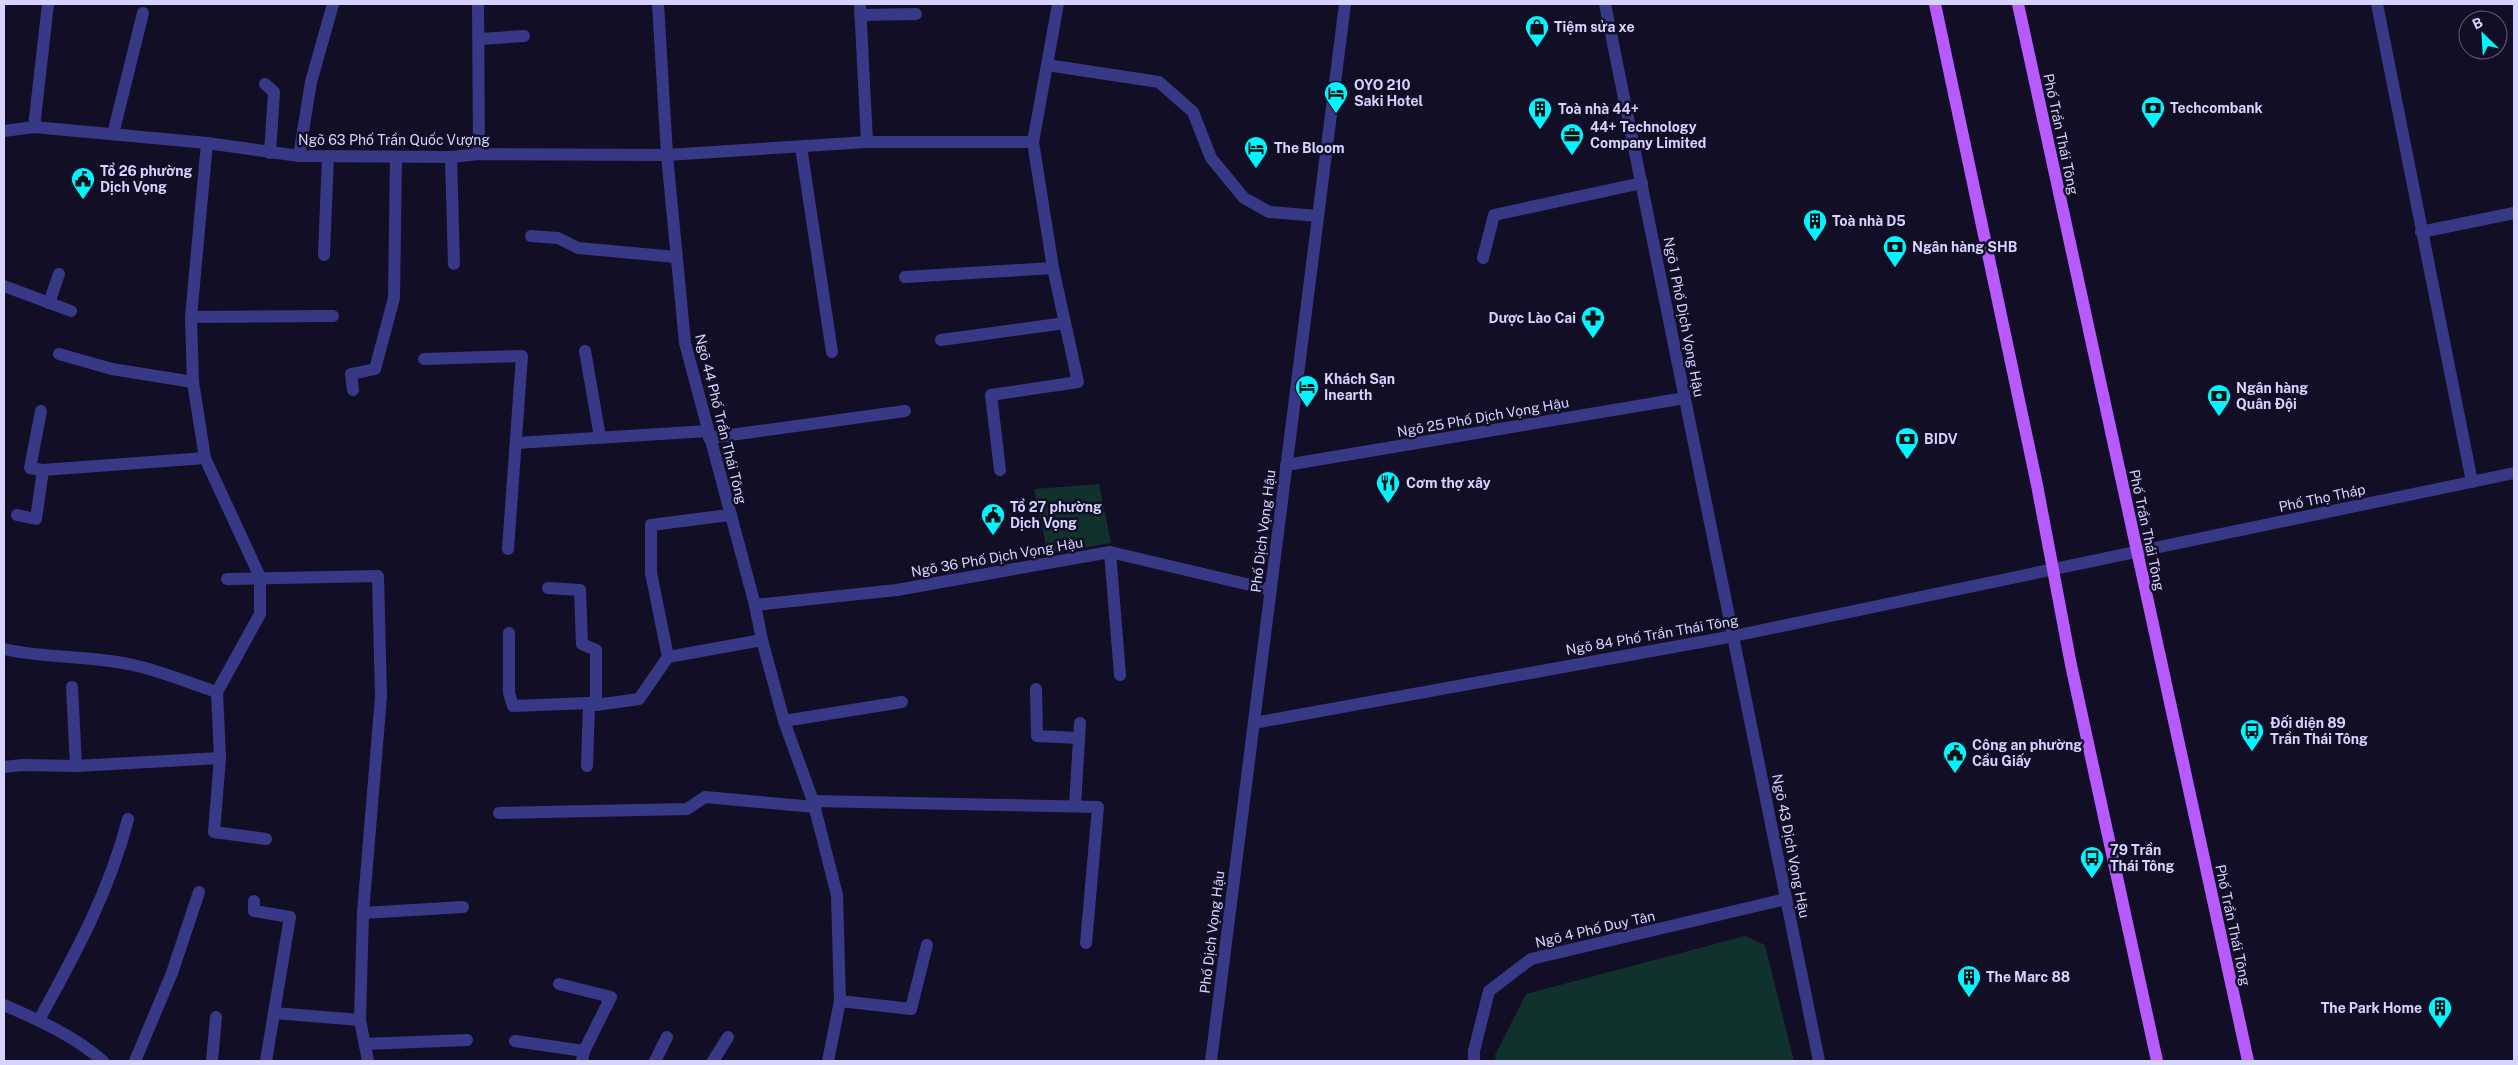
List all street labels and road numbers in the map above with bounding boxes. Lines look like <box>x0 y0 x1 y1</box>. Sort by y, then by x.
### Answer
street label: Phố Trần Thái Tông <box>2040 72 2082 196</box>
street label: Ngõ 63 Phố Trần Quốc Vượng <box>298 132 490 148</box>
street label: Ngõ 1 Phố Dịch Vọng Hậu <box>1661 236 1707 398</box>
street label: Ngõ 44 Phố Trần Thái Tông <box>692 332 750 506</box>
street label: Ngõ 25 Phố Dịch Vọng Hậu <box>1396 394 1570 440</box>
street label: Phố Trần Thái Tông <box>2126 468 2168 592</box>
street label: Phố Dịch Vọng Hậu <box>1248 469 1278 593</box>
street label: Phố Thọ Tháp <box>2277 481 2367 515</box>
street label: Ngõ 36 Phố Dịch Vọng Hậu <box>910 534 1084 580</box>
street label: Ngõ 84 Phố Trần Thái Tông <box>1564 612 1740 658</box>
street label: Ngõ 43 Dịch Vọng Hậu <box>1769 773 1813 919</box>
street label: Phố Trần Thái Tông <box>2212 863 2254 987</box>
street label: Phố Dịch Vọng Hậu <box>1197 870 1227 994</box>
street label: Ngõ 4 Phố Duy Tân <box>1533 907 1657 951</box>

